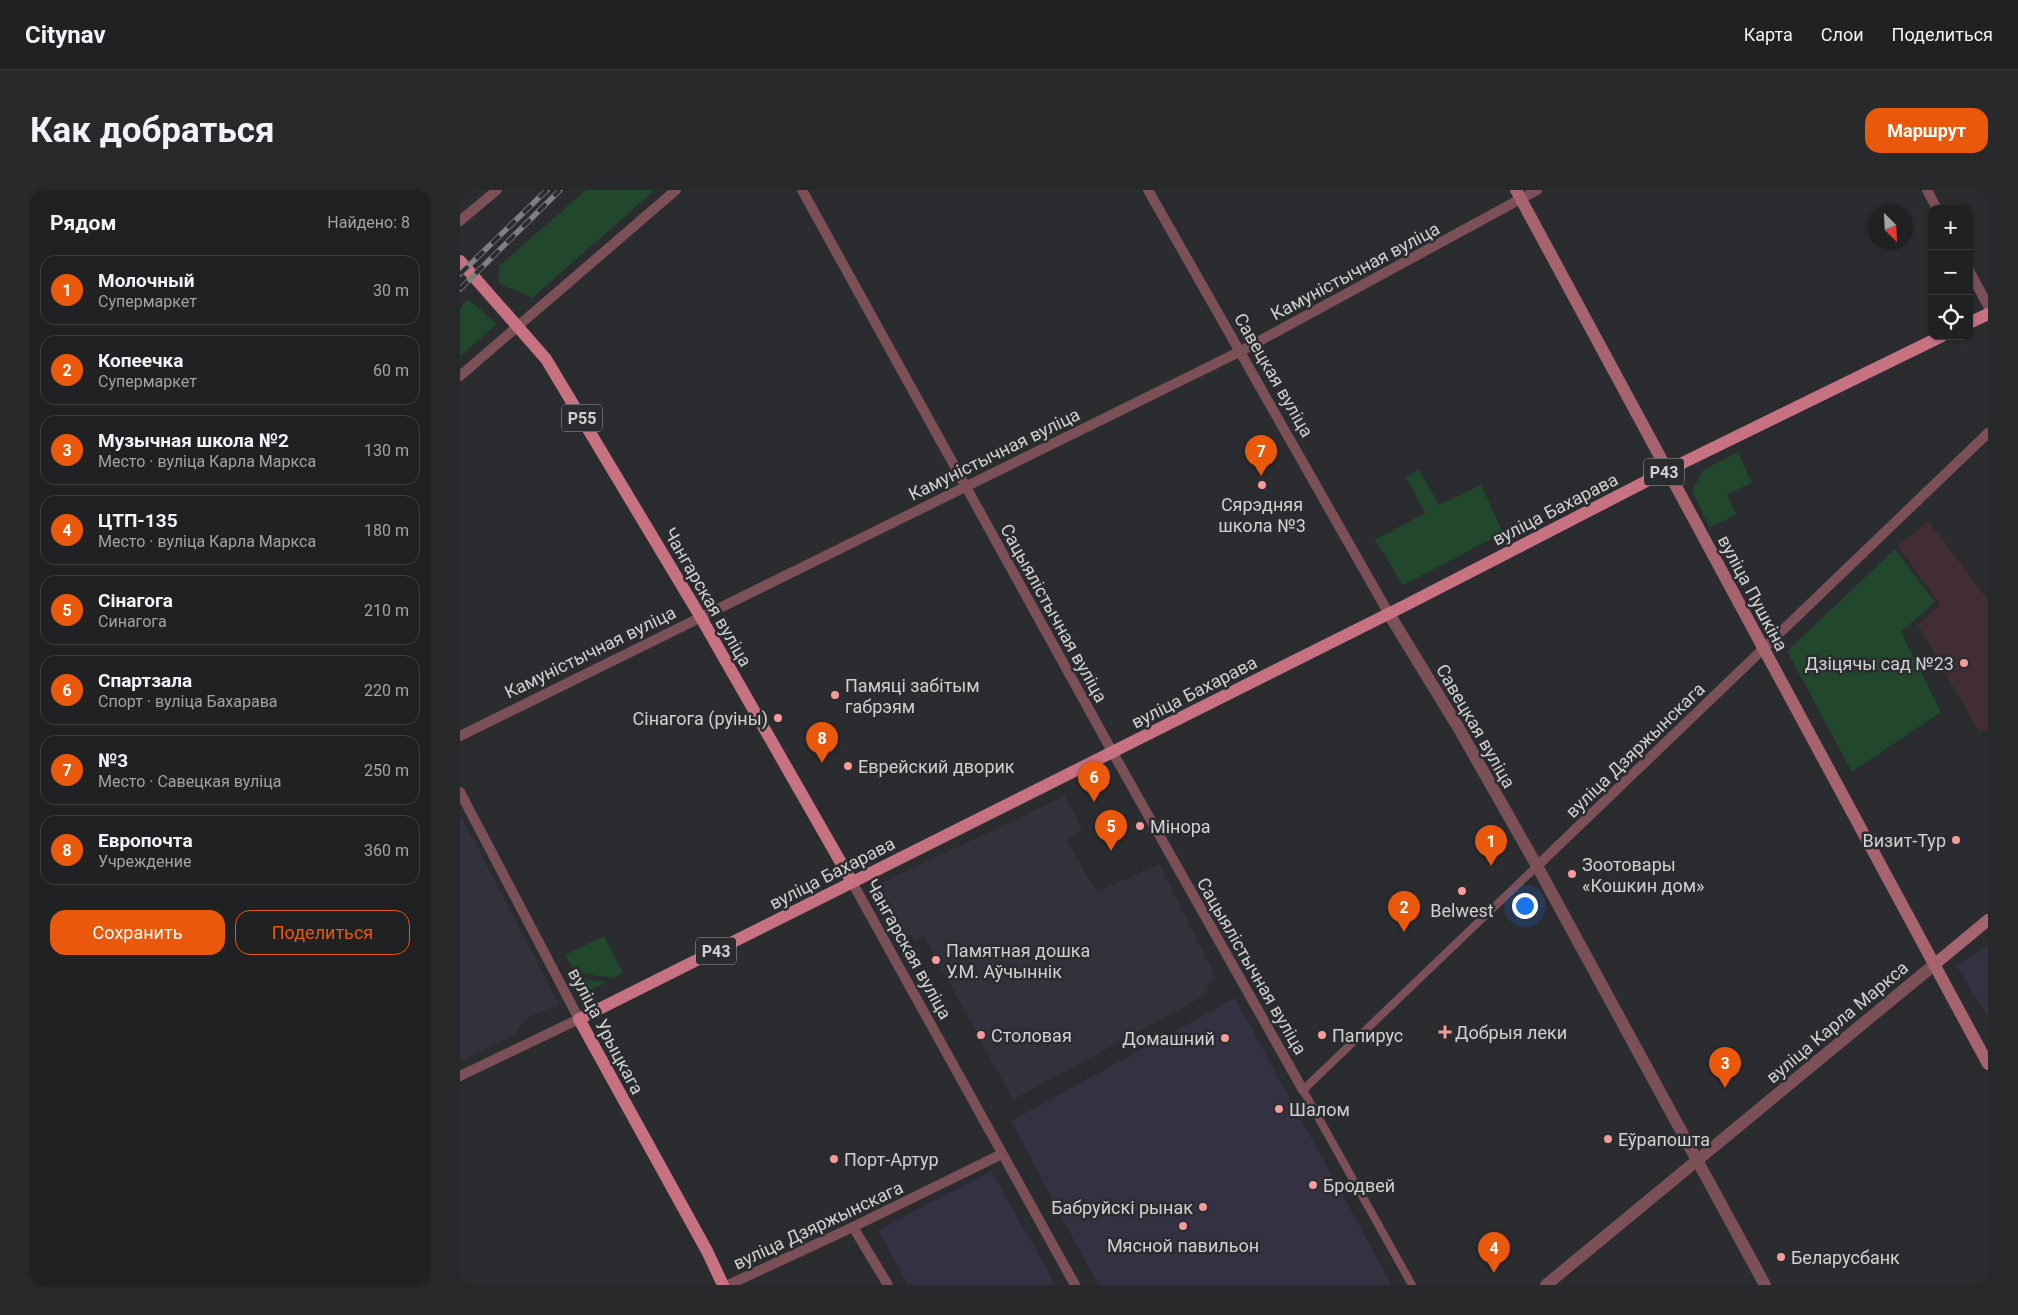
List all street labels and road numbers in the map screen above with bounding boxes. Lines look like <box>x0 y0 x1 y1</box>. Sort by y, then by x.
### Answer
street label: Камуністычная вуліца <box>1267 218 1443 324</box>
street label: Савецкая вуліца <box>1230 309 1318 441</box>
street label: Камуністычная вуліца <box>905 403 1083 505</box>
road number: Р55 <box>562 404 602 432</box>
road number: Р43 <box>1644 458 1684 486</box>
street label: вуліца Бахарава <box>1489 468 1621 550</box>
street label: Сацыялістычная вуліца <box>996 520 1112 706</box>
street label: Чангарская вуліца <box>660 524 756 670</box>
street label: вуліца Пушкіна <box>1714 531 1792 655</box>
street label: Камуністычная вуліца <box>501 601 679 703</box>
street label: вуліца Бахарава <box>1128 651 1260 733</box>
street label: Савецкая вуліца <box>1432 660 1520 792</box>
street label: вуліца Дзяржынскага <box>1561 678 1709 822</box>
street label: вуліца Бахарава <box>766 832 898 914</box>
street label: Сацыялістычная вуліца <box>1193 874 1311 1058</box>
street label: Чангарская вуліца <box>862 875 956 1023</box>
road number: Р43 <box>696 938 736 964</box>
street label: вуліца Карла Маркса <box>1762 957 1912 1087</box>
street label: вуліца Урыцкага <box>564 964 648 1098</box>
street label: вуліца Дзяржынскага <box>730 1176 906 1274</box>

